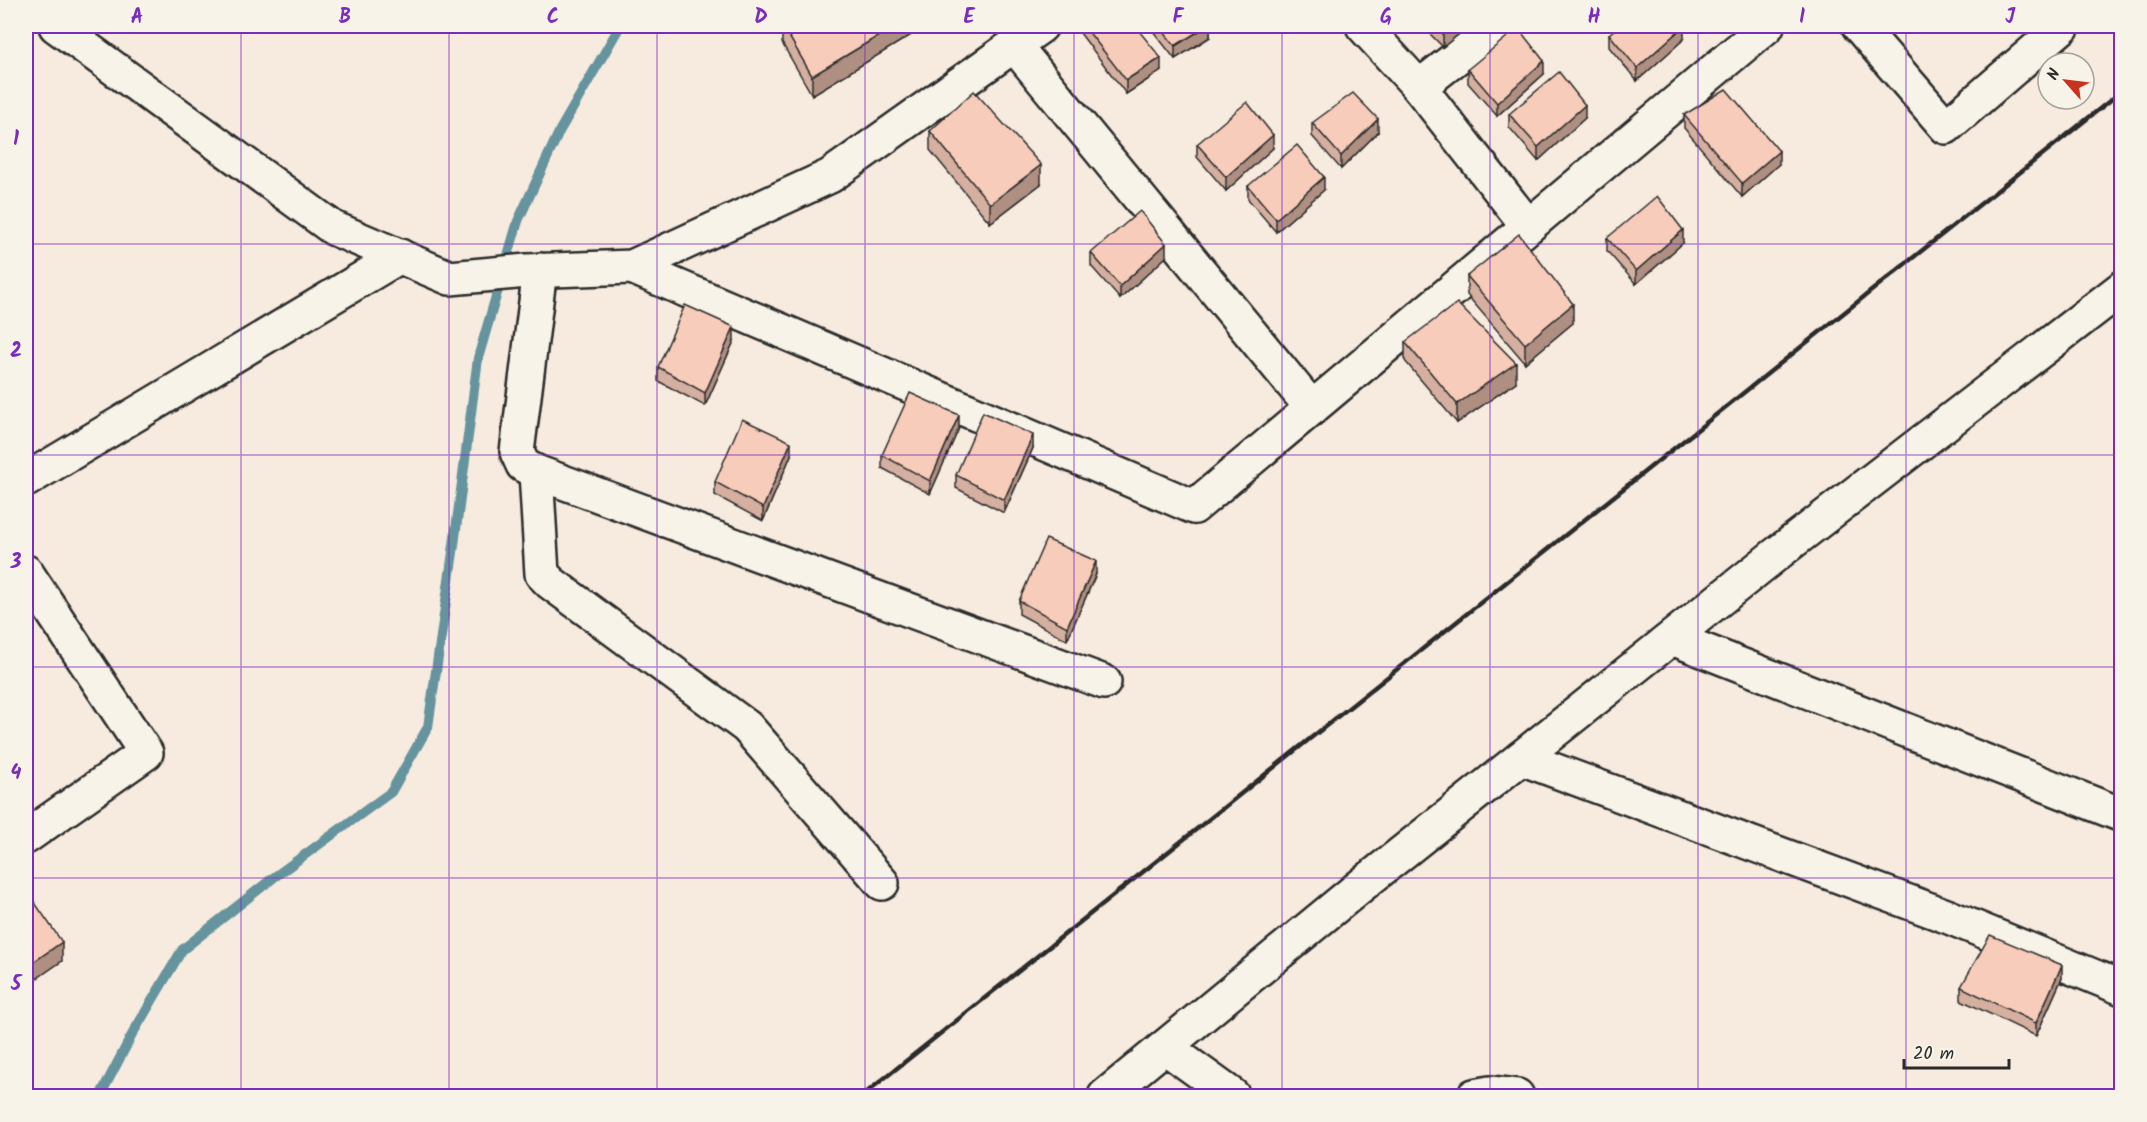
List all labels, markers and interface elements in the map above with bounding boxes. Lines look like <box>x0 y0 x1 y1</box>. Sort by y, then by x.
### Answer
text: A <box>131 2 143 34</box>
text: B <box>339 2 351 34</box>
text: C <box>547 2 559 34</box>
text: D <box>754 2 768 34</box>
text: E <box>963 2 975 34</box>
text: F <box>1173 2 1185 34</box>
text: G <box>1380 2 1392 34</box>
text: H <box>1587 2 1601 34</box>
text: I <box>1799 2 1805 34</box>
text: J <box>2005 2 2016 34</box>
north arrow <box>2036 51 2096 111</box>
text: N <box>2041 64 2067 85</box>
text: 1 <box>13 124 19 156</box>
text: 2 <box>10 336 22 368</box>
text: 3 <box>10 547 22 579</box>
text: 4 <box>11 758 22 790</box>
text: 5 <box>10 969 23 1001</box>
scale bar <box>1904 1032 2009 1070</box>
text: 20 m <box>1913 1040 1954 1069</box>

